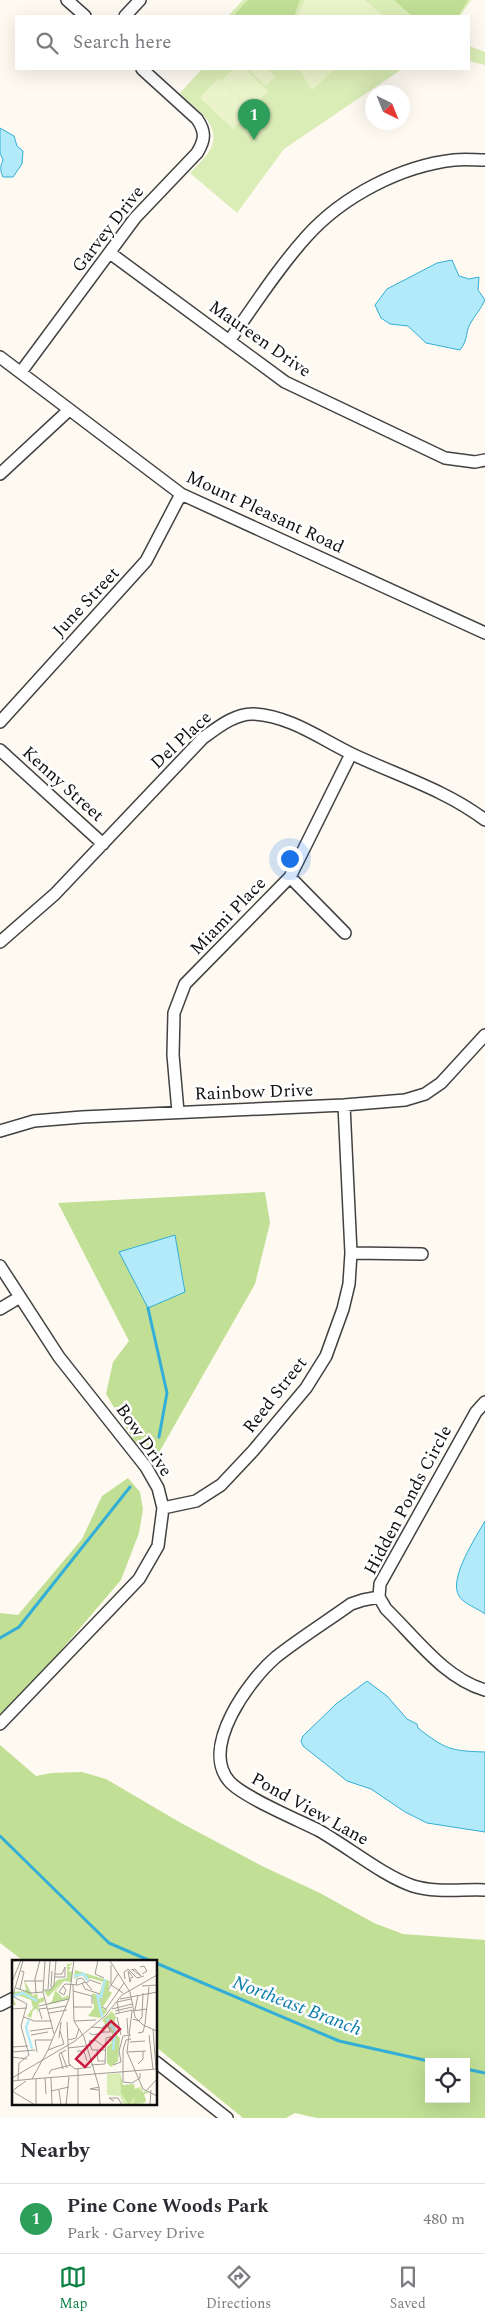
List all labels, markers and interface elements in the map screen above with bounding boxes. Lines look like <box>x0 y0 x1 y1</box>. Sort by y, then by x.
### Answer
search box <box>15 15 470 70</box>
text: Search here <box>73 28 172 57</box>
icon: search <box>33 29 61 57</box>
north arrow <box>365 85 410 130</box>
pin: 1 <box>238 99 270 140</box>
street label: Garvey Drive <box>65 180 151 278</box>
street label: Maureen Drive <box>203 294 317 384</box>
street label: Mount Pleasant Road <box>182 464 348 560</box>
street label: June Street <box>46 561 126 643</box>
street label: Del Place <box>144 704 218 776</box>
street label: Kenny Street <box>16 740 110 828</box>
your location <box>277 846 303 872</box>
street label: Miami Place <box>184 871 272 961</box>
street label: Rainbow Drive <box>194 1076 314 1108</box>
street label: Reed Street <box>236 1351 314 1439</box>
street label: Bow Drive <box>109 1398 179 1482</box>
street label: Hidden Ponds Circle <box>357 1420 459 1580</box>
street label: Pond View Lane <box>246 1765 374 1853</box>
inset map <box>12 1960 158 2106</box>
water label: Northeast Branch <box>228 1968 366 2044</box>
map controls <box>425 2058 470 2103</box>
button: locate <box>425 2058 470 2103</box>
text: Nearby <box>20 2135 90 2167</box>
text: Pine Cone Woods Park <box>67 2192 269 2221</box>
text: 1 <box>32 2207 40 2231</box>
text: 480 m <box>423 2207 465 2231</box>
text: Park · Garvey Drive <box>67 2221 205 2245</box>
tab: Map <box>59 2263 87 2314</box>
tab: Directions <box>206 2263 271 2314</box>
tab: Saved <box>390 2263 426 2314</box>

